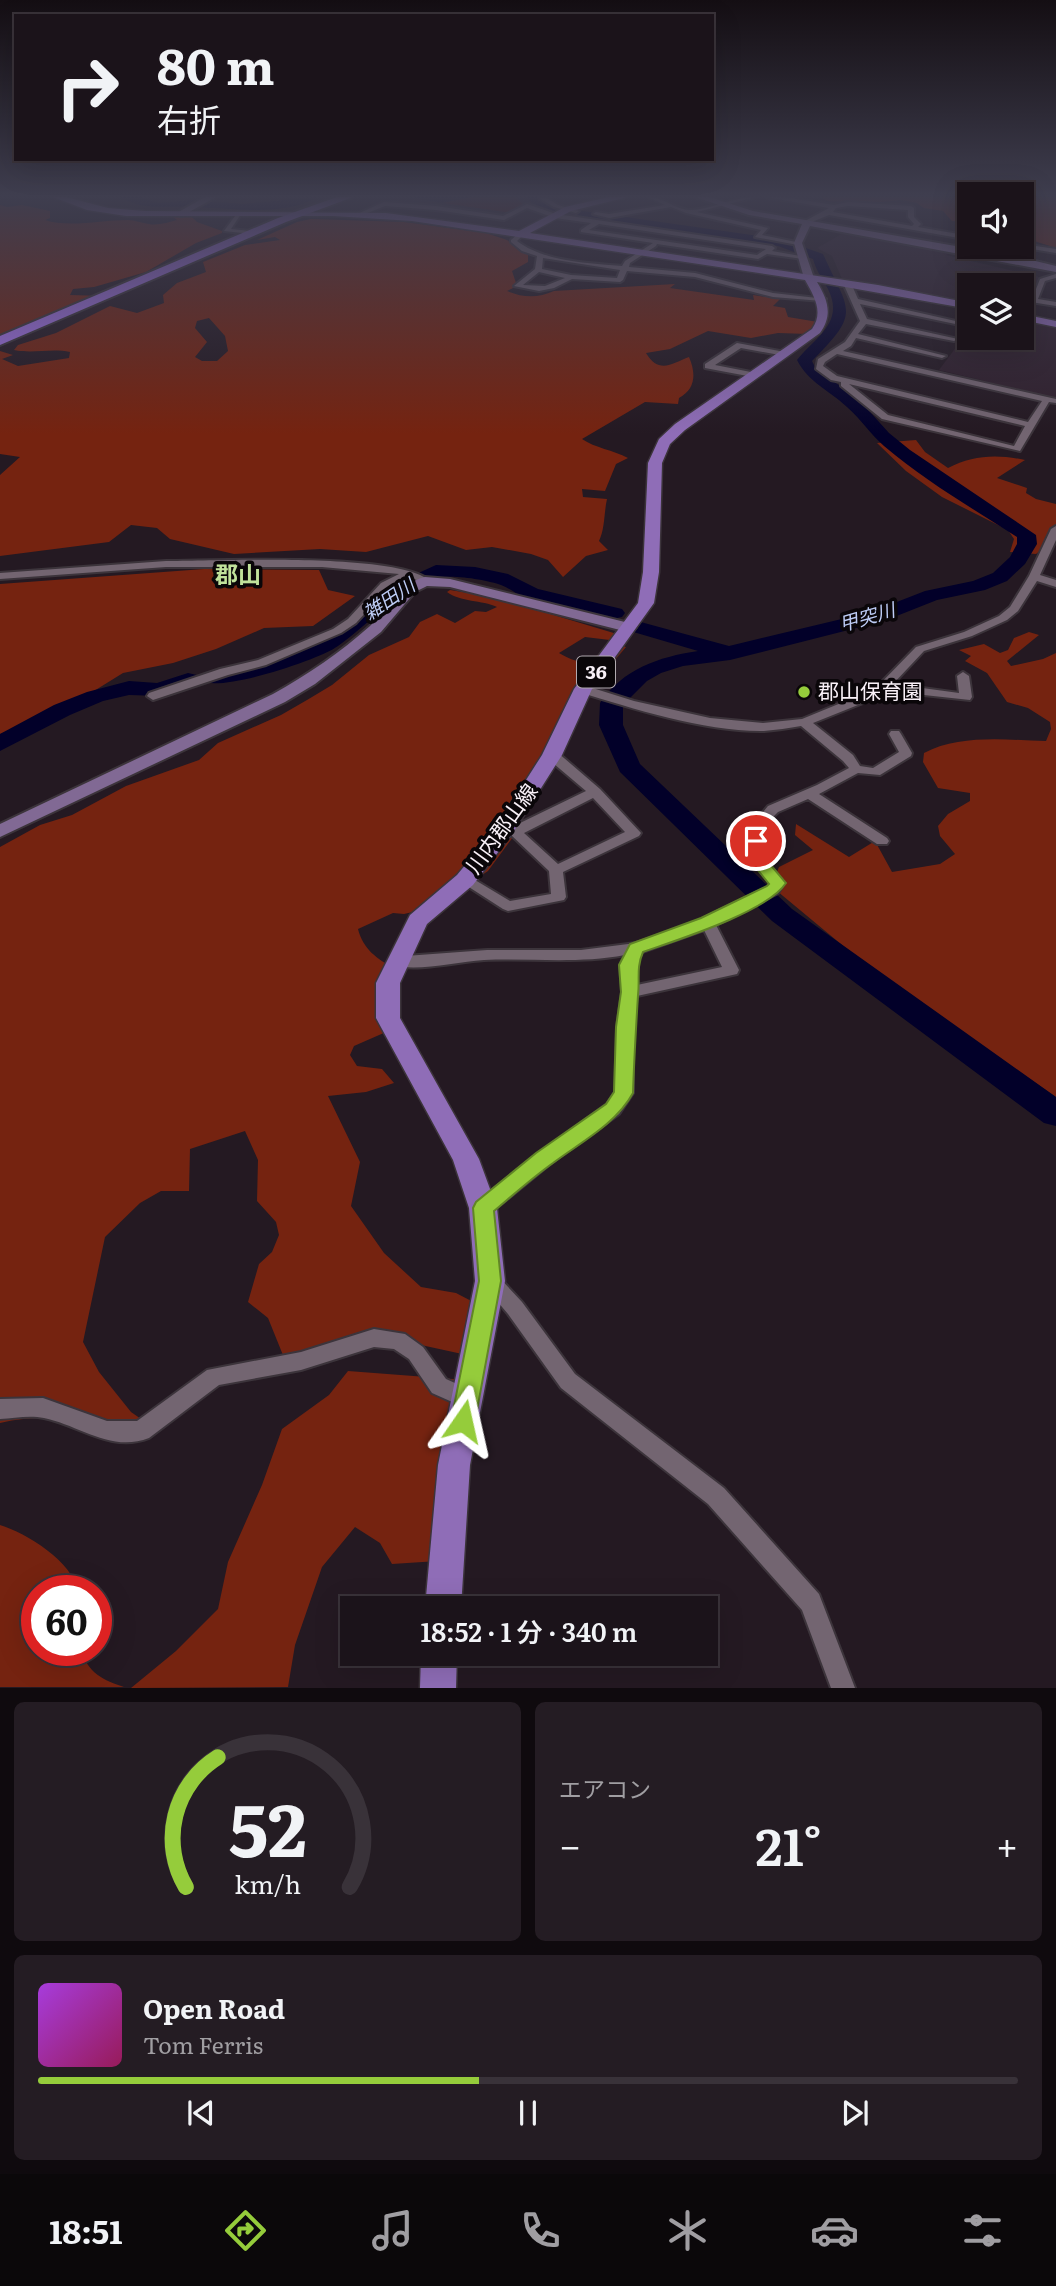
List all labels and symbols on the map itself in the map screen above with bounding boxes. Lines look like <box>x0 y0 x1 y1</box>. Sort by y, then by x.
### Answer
district label: 郡山 <box>215 556 261 590</box>
water label: 雑田川 <box>357 570 422 626</box>
water label: 甲突川 <box>835 594 900 637</box>
road number: 36 <box>577 656 615 688</box>
place label: 郡山保育園 <box>818 674 923 705</box>
marker: 郡山保育園 <box>796 684 812 700</box>
street label: 川内郡山線 <box>457 776 543 879</box>
pin <box>726 811 786 871</box>
position arrow <box>426 1384 500 1458</box>
speed limit sign: 60 <box>21 1575 112 1666</box>

